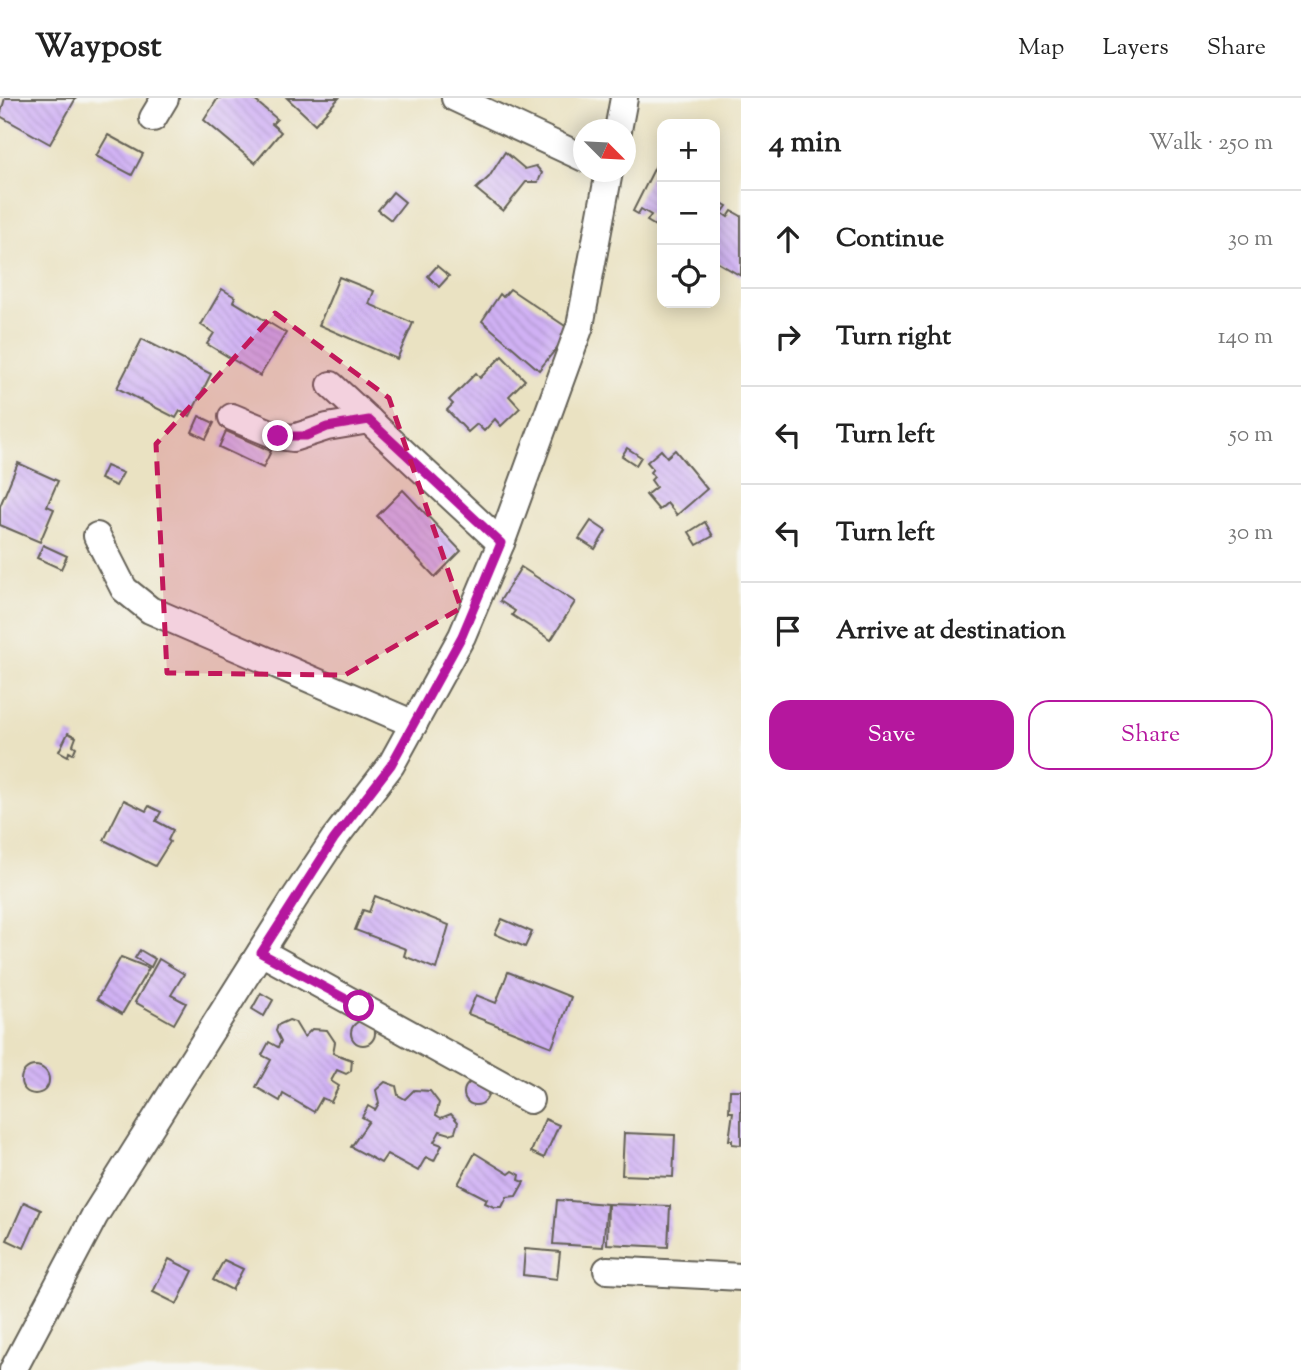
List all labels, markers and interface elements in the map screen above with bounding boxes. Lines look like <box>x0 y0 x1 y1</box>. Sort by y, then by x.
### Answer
text: Waypost <box>35 24 162 72</box>
text: Map <box>1018 31 1064 65</box>
text: Layers <box>1102 31 1169 65</box>
text: Share <box>1207 31 1266 65</box>
north arrow <box>573 119 636 182</box>
map controls <box>657 119 720 308</box>
button: + <box>657 119 720 182</box>
text: 4 min <box>769 122 842 165</box>
text: Walk · 250 m <box>1149 127 1273 160</box>
button: − <box>657 182 720 245</box>
icon: ahead <box>769 220 807 258</box>
text: Continue <box>836 221 944 258</box>
text: 30 m <box>1228 223 1273 256</box>
button: locate <box>657 245 720 308</box>
icon: right <box>769 318 807 356</box>
text: Turn right <box>836 319 951 356</box>
text: 140 m <box>1218 321 1273 354</box>
icon: left <box>769 416 807 454</box>
text: Turn left <box>836 417 935 454</box>
text: 50 m <box>1229 419 1273 452</box>
route end <box>262 420 293 451</box>
icon: left <box>769 514 807 552</box>
text: Turn left <box>836 515 935 552</box>
text: 30 m <box>1228 517 1273 550</box>
icon: arrive <box>769 612 807 650</box>
text: Arrive at destination <box>836 613 1066 650</box>
button: Save <box>769 700 1014 770</box>
button: Share <box>1028 700 1273 770</box>
route start <box>343 990 374 1021</box>

